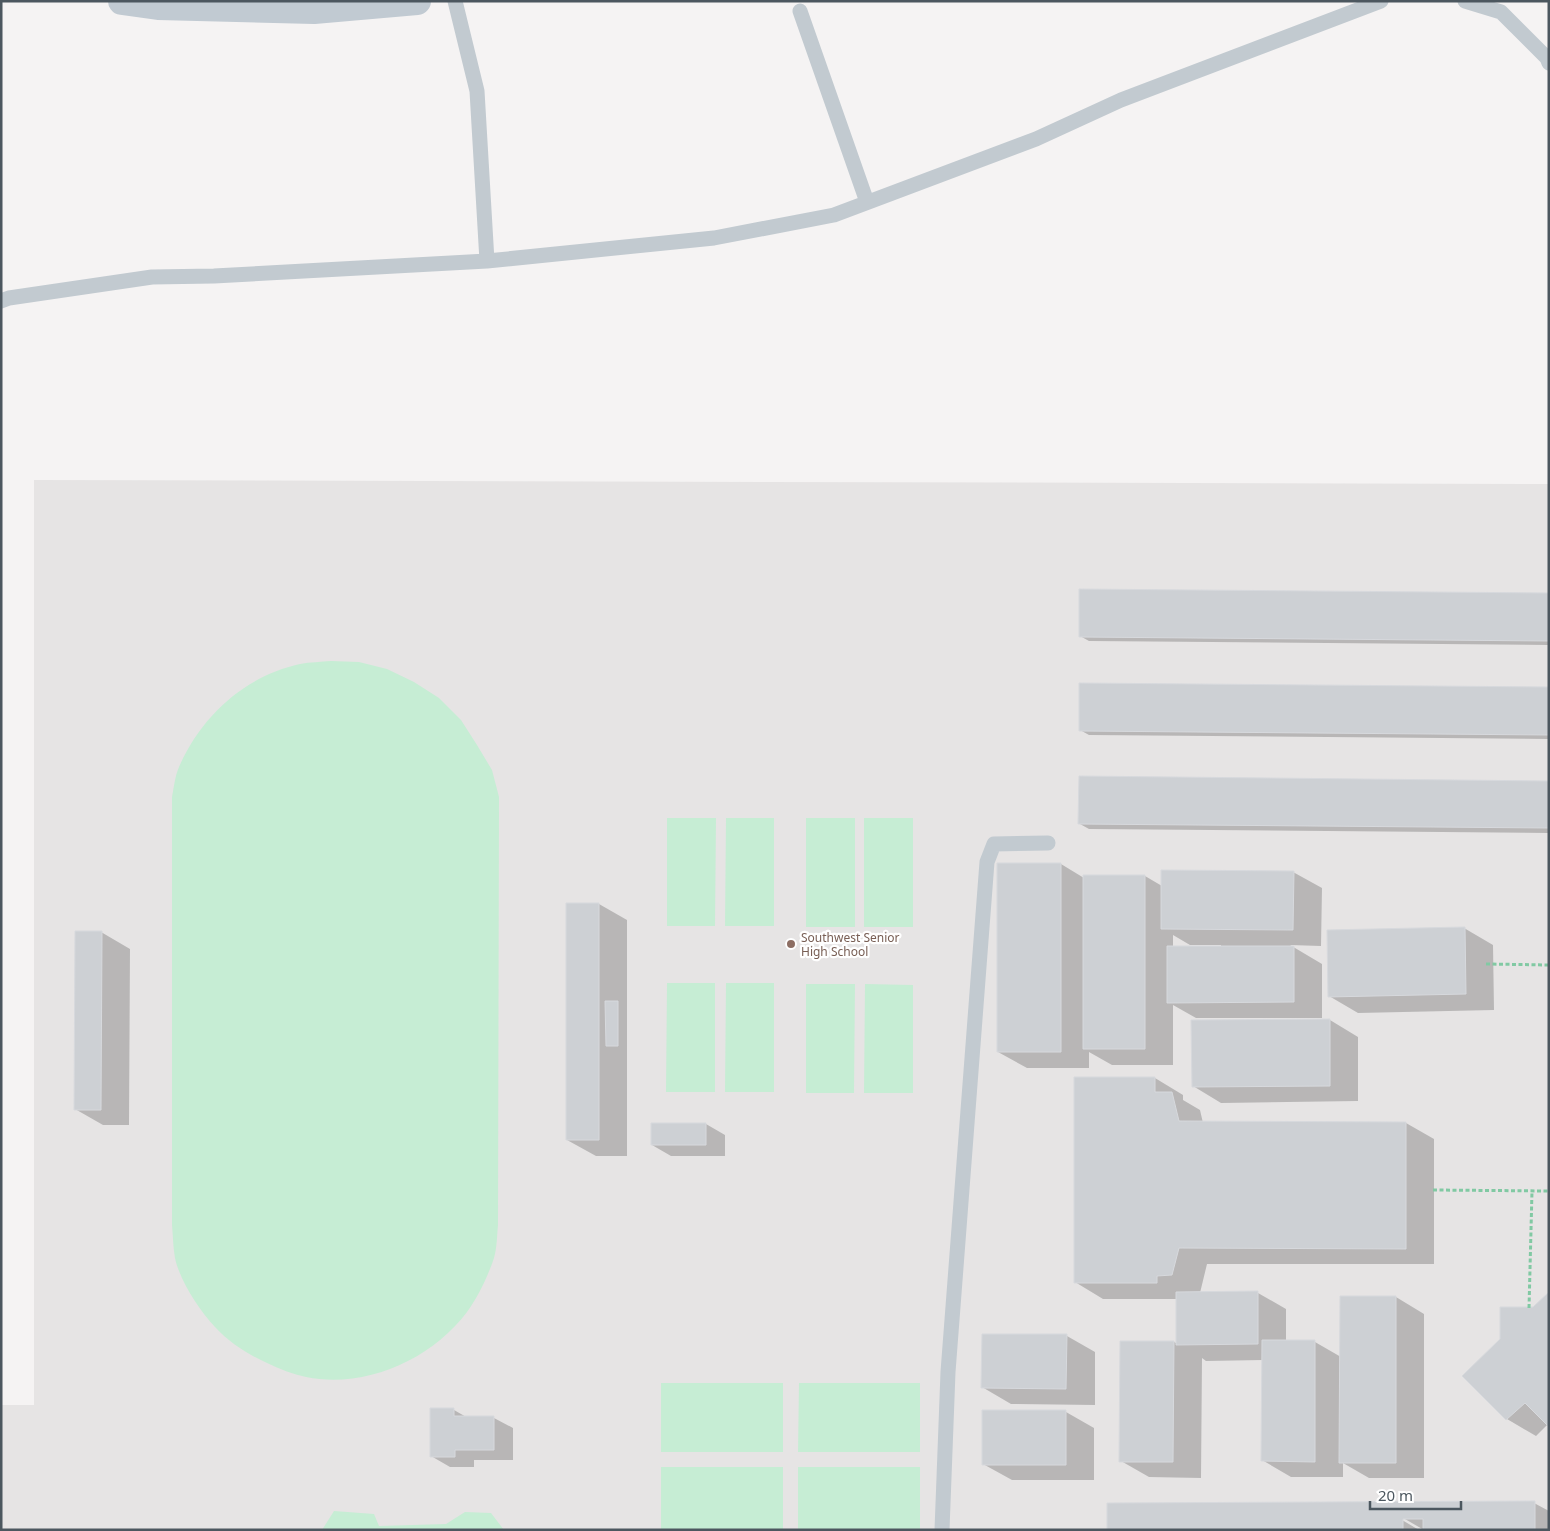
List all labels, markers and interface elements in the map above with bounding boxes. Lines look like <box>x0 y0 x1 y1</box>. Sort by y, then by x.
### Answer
place label: Southwest Senior High School <box>801 929 900 960</box>
marker: Southwest Senior High School <box>785 938 797 950</box>
scale bar <box>1370 1478 1461 1510</box>
text: 20 m <box>1378 1485 1413 1505</box>

